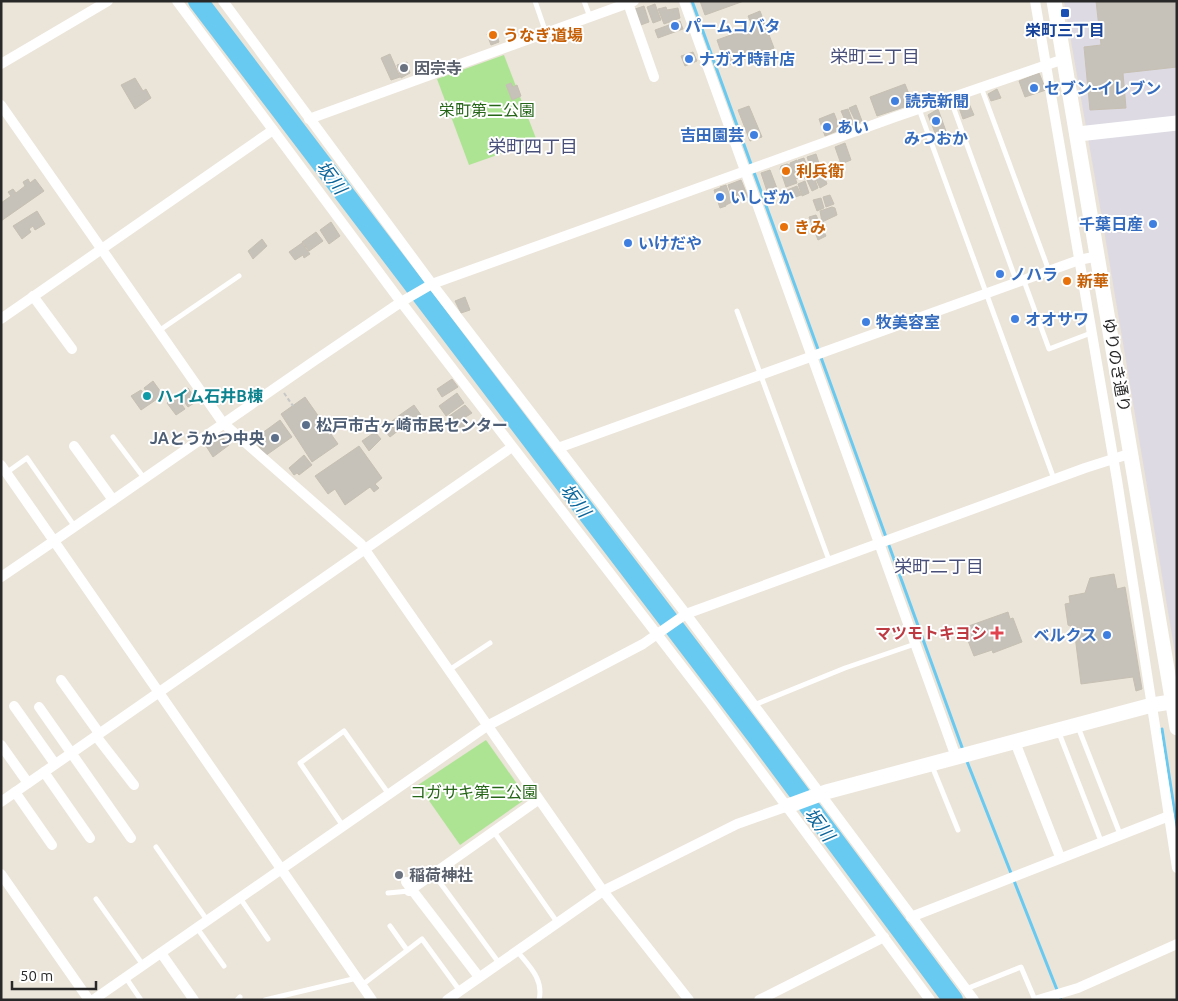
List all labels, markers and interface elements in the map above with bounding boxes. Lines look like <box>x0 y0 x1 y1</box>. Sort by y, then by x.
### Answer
marker: 栄町三丁目 <box>1059 7 1071 19</box>
place label: パームコバタ <box>685 17 781 35</box>
marker: パームコバタ <box>669 20 681 32</box>
place label: 栄町三丁目 <box>1025 21 1105 39</box>
place label: うなぎ道場 <box>503 26 583 44</box>
marker: うなぎ道場 <box>487 29 499 41</box>
district label: 栄町三丁目 <box>830 46 920 66</box>
place label: ナガオ時計店 <box>699 50 795 68</box>
marker: ナガオ時計店 <box>683 53 695 65</box>
place label: 因宗寺 <box>414 59 462 77</box>
marker: 因宗寺 <box>398 62 410 74</box>
place label: セブン-イレブン <box>1044 79 1161 97</box>
marker: セブン-イレブン <box>1028 82 1040 94</box>
place label: 読売新聞 <box>905 92 969 110</box>
marker: 読売新聞 <box>889 95 901 107</box>
park label: 栄町第二公園 <box>439 101 535 119</box>
marker: みつおか <box>930 115 942 127</box>
place label: あい <box>837 118 869 136</box>
marker: あい <box>821 121 833 133</box>
place label: 吉田園芸 <box>680 126 744 144</box>
marker: 吉田園芸 <box>748 129 760 141</box>
place label: みつおか <box>904 129 968 147</box>
district label: 栄町四丁目 <box>488 136 578 156</box>
water label: 坂川 <box>313 157 352 199</box>
place label: 利兵衛 <box>796 162 844 180</box>
marker: 利兵衛 <box>780 165 792 177</box>
place label: いしざか <box>730 188 794 206</box>
marker: いしざか <box>714 191 726 203</box>
place label: 千葉日産 <box>1079 215 1143 233</box>
place label: きみ <box>794 218 826 236</box>
marker: 千葉日産 <box>1147 218 1159 230</box>
marker: きみ <box>778 221 790 233</box>
place label: いけだや <box>638 234 702 252</box>
marker: いけだや <box>622 237 634 249</box>
place label: ノハラ <box>1010 265 1058 283</box>
marker: ノハラ <box>994 268 1006 280</box>
place label: 新華 <box>1077 272 1109 290</box>
marker: 新華 <box>1061 275 1073 287</box>
place label: オオサワ <box>1025 310 1089 328</box>
place label: 牧美容室 <box>876 313 940 331</box>
marker: オオサワ <box>1009 313 1021 325</box>
marker: 牧美容室 <box>860 316 872 328</box>
street label: ゆりのき通り <box>1100 316 1134 414</box>
place label: ハイム石井B棟 <box>157 387 263 405</box>
marker: ハイム石井B棟 <box>141 390 153 402</box>
place label: 松戸市古ヶ崎市民センター <box>316 416 508 434</box>
marker: 松戸市古ヶ崎市民センター <box>300 419 312 431</box>
place label: JAとうかつ中央 <box>150 429 265 447</box>
marker: JAとうかつ中央 <box>269 432 281 444</box>
water label: 坂川 <box>557 480 596 522</box>
district label: 栄町二丁目 <box>894 556 984 576</box>
place label: マツモトキヨシ <box>875 624 987 642</box>
place label: ベルクス <box>1033 626 1097 644</box>
marker: マツモトキヨシ <box>991 627 1003 639</box>
marker: ベルクス <box>1101 629 1113 641</box>
park label: コガサキ第二公園 <box>410 783 538 801</box>
water label: 坂川 <box>801 804 840 846</box>
place label: 稲荷神社 <box>409 866 473 884</box>
marker: 稲荷神社 <box>393 869 405 881</box>
scale bar <box>12 958 96 990</box>
text: 50 m <box>20 967 53 984</box>

